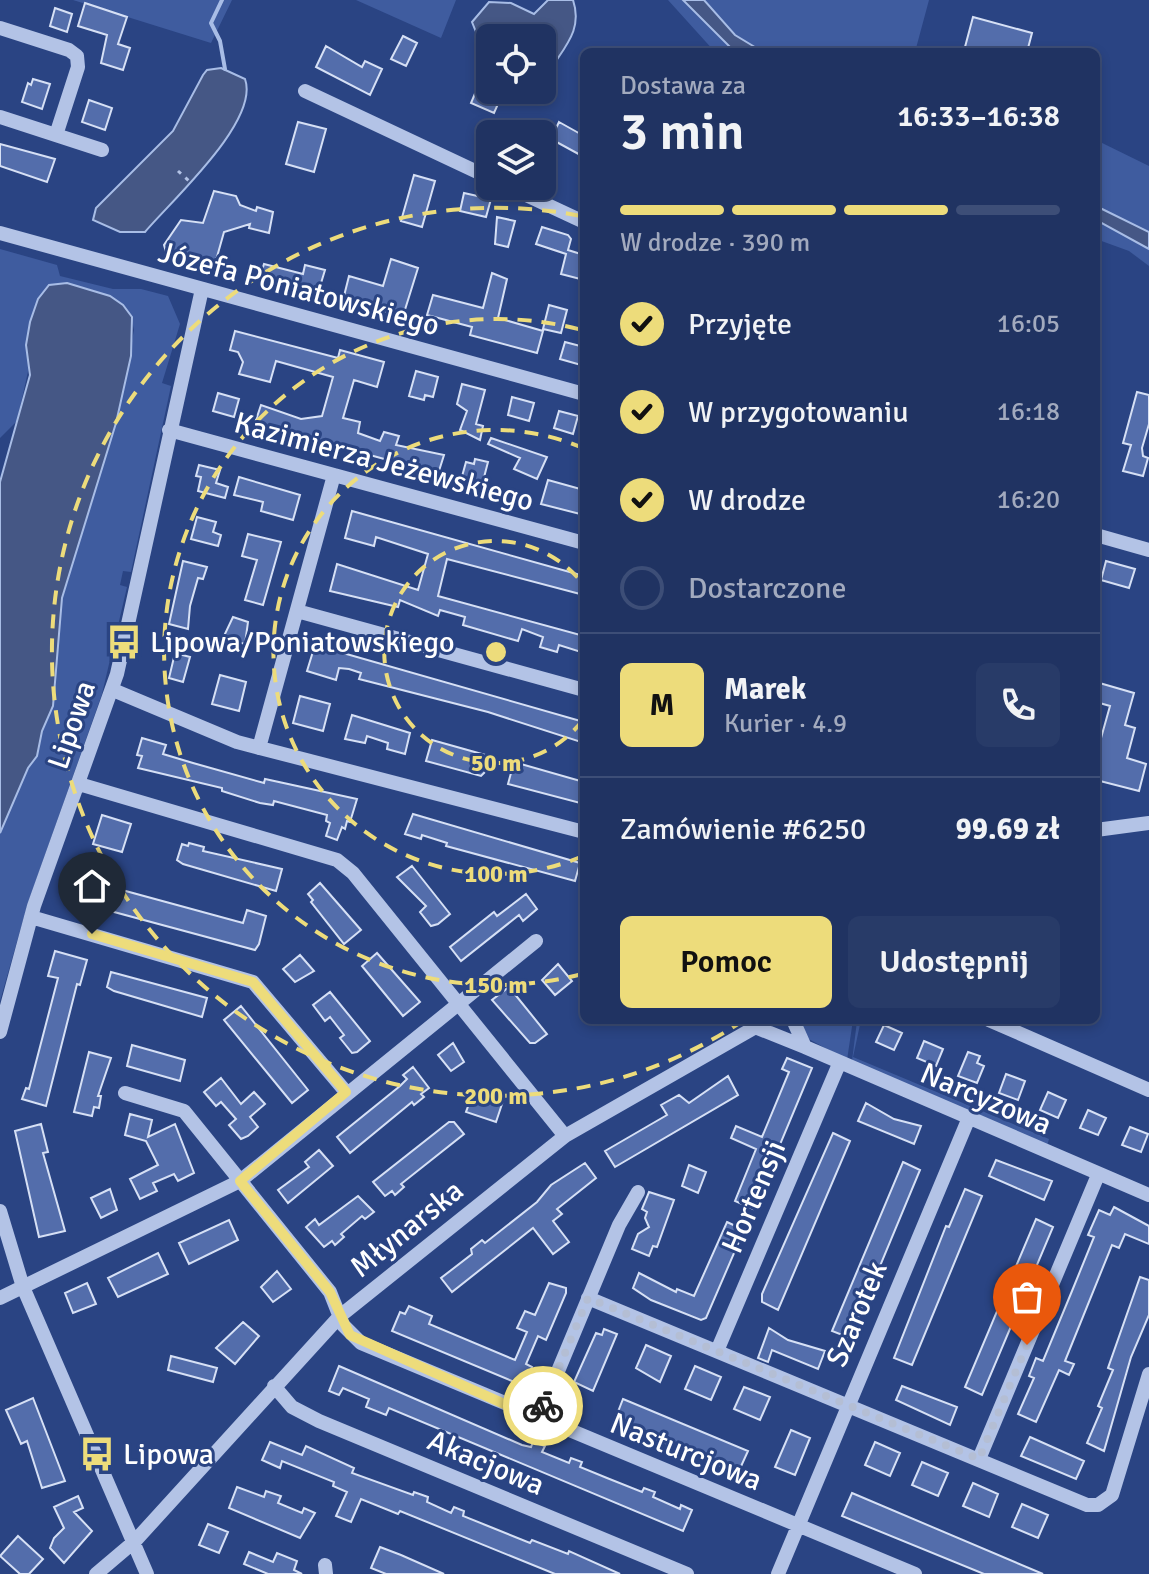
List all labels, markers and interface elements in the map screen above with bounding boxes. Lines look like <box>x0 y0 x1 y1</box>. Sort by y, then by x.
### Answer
map controls <box>476 24 556 200</box>
button: locate <box>476 24 556 104</box>
text: Dostawa za <box>620 70 746 102</box>
text: 16:33–16:38 <box>897 98 1060 135</box>
text: 3 min <box>620 100 745 164</box>
button: layers <box>476 120 556 200</box>
text: W drodze · 390 m <box>620 227 810 259</box>
street label: Józefa Poniatowskiego <box>154 234 444 344</box>
icon: check <box>620 302 664 346</box>
text: Przyjęte <box>688 306 792 343</box>
text: 16:05 <box>997 308 1060 340</box>
icon: check <box>620 390 664 434</box>
text: W przygotowaniu <box>688 394 909 431</box>
text: 16:18 <box>997 396 1060 428</box>
street label: Kazimierza Jeżewskiego <box>230 404 538 520</box>
icon: check <box>620 478 664 522</box>
text: W drodze <box>688 482 806 519</box>
text: 16:20 <box>997 484 1060 516</box>
text: Dostarczone <box>688 570 846 607</box>
bus stop icon: Lipowa/Poniatowskiego <box>105 623 143 661</box>
place label: Lipowa/Poniatowskiego <box>150 624 455 661</box>
centre of rings <box>482 638 510 666</box>
button: phone <box>976 663 1060 747</box>
text: Marek <box>724 671 806 708</box>
street label: Lipowa <box>40 676 104 774</box>
text: M <box>649 687 675 724</box>
text: Kurier · 4.9 <box>724 708 847 740</box>
text: 50 m <box>471 748 521 778</box>
text: Zamówienie #6250 <box>620 811 866 848</box>
text: 99.69 zł <box>956 811 1060 848</box>
pin <box>58 852 126 934</box>
text: 100 m <box>464 859 528 889</box>
icon: home <box>70 864 114 908</box>
button: Pomoc <box>620 916 832 1008</box>
button: Udostępnij <box>848 916 1060 1008</box>
text: 150 m <box>464 970 528 1000</box>
street label: Narcyzowa <box>915 1055 1057 1143</box>
text: 200 m <box>464 1081 528 1111</box>
street label: Hortensji <box>714 1135 794 1259</box>
street label: Młynarska <box>343 1172 471 1286</box>
street label: Szarotek <box>818 1256 896 1372</box>
pin <box>993 1263 1061 1345</box>
icon: bag <box>1005 1275 1049 1319</box>
courier <box>503 1366 583 1446</box>
icon: bike <box>521 1384 565 1428</box>
street label: Nasturcjowa <box>605 1405 767 1499</box>
street label: Akacjowa <box>422 1422 550 1504</box>
bus stop icon: Lipowa <box>78 1435 116 1473</box>
place label: Lipowa <box>123 1436 214 1473</box>

